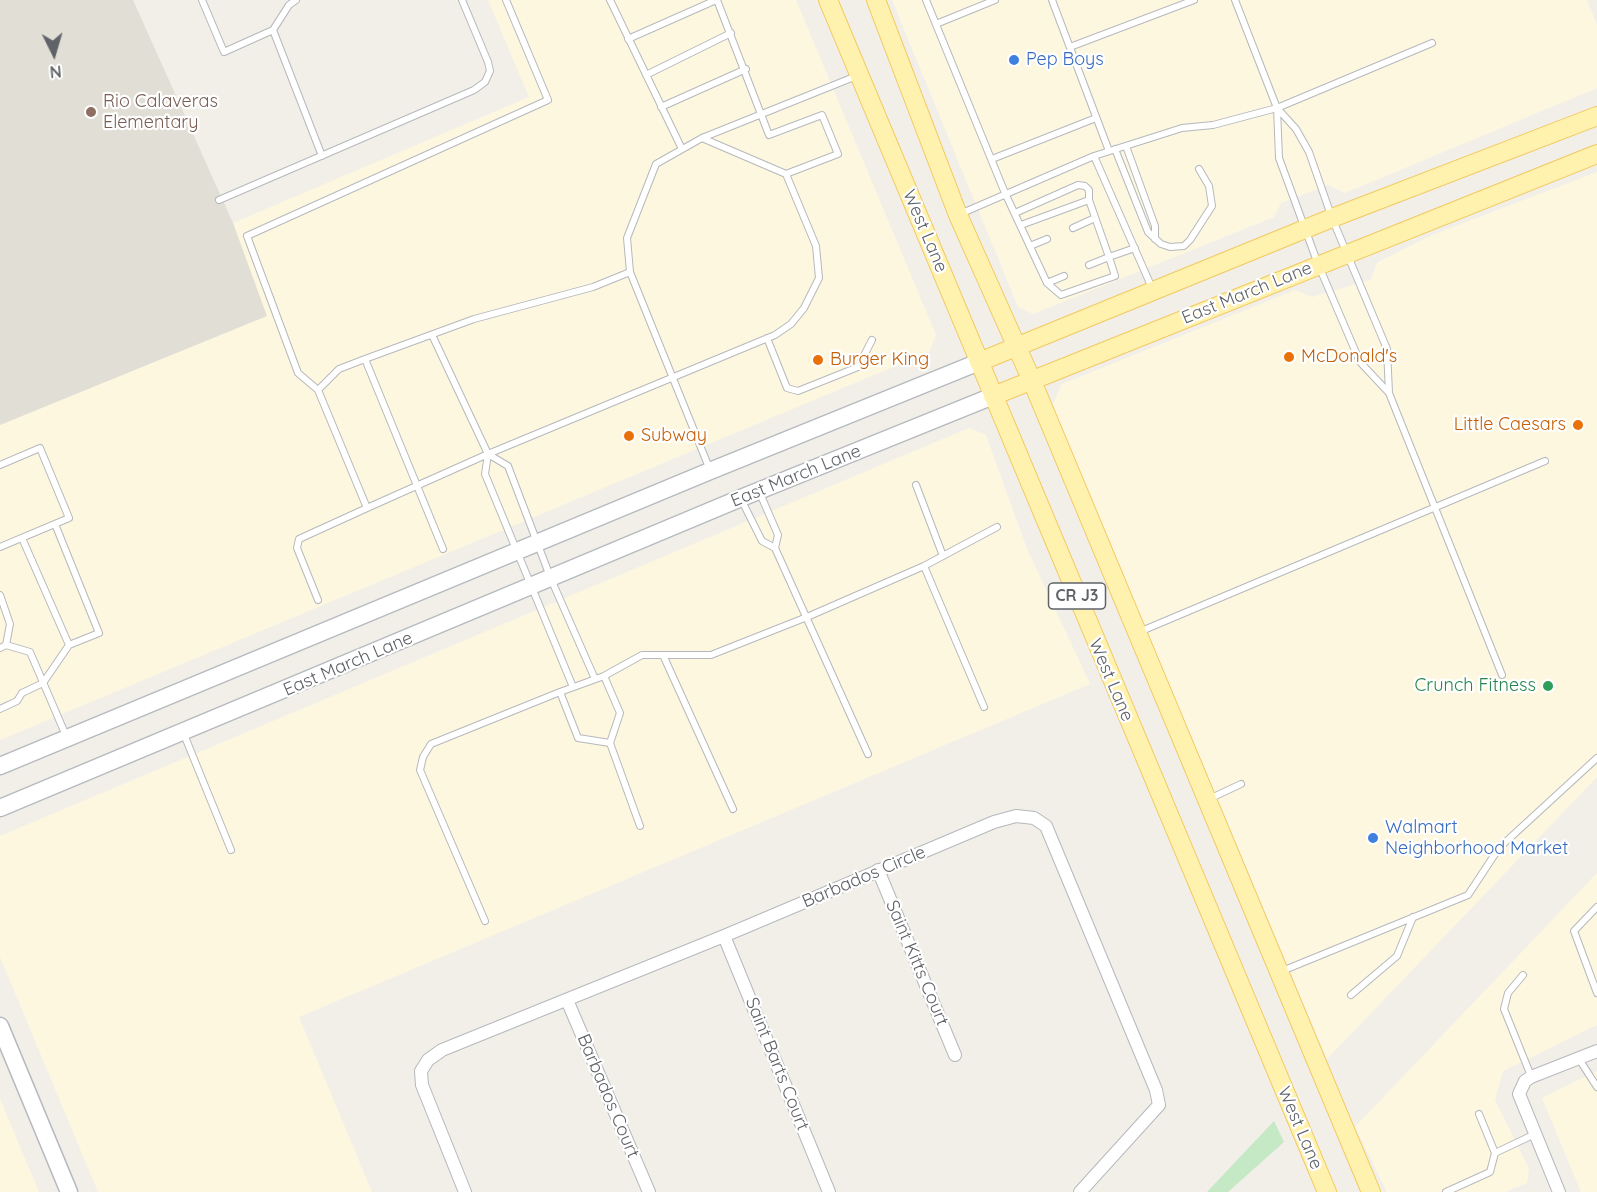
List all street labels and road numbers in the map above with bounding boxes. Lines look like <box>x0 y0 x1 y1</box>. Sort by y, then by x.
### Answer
street label: West Lane <box>898 186 952 276</box>
street label: East March Lane <box>1179 257 1315 329</box>
street label: East March Lane <box>728 440 864 512</box>
road number: CR J3 <box>1048 583 1106 609</box>
street label: East March Lane <box>280 627 416 701</box>
street label: West Lane <box>1084 635 1138 725</box>
street label: Barbados Circle <box>799 841 929 913</box>
street label: Saint Kitts Court <box>881 897 953 1029</box>
street label: Saint Barts Court <box>740 994 814 1134</box>
street label: Barbados Court <box>572 1031 644 1161</box>
street label: West Lane <box>1273 1083 1327 1173</box>

